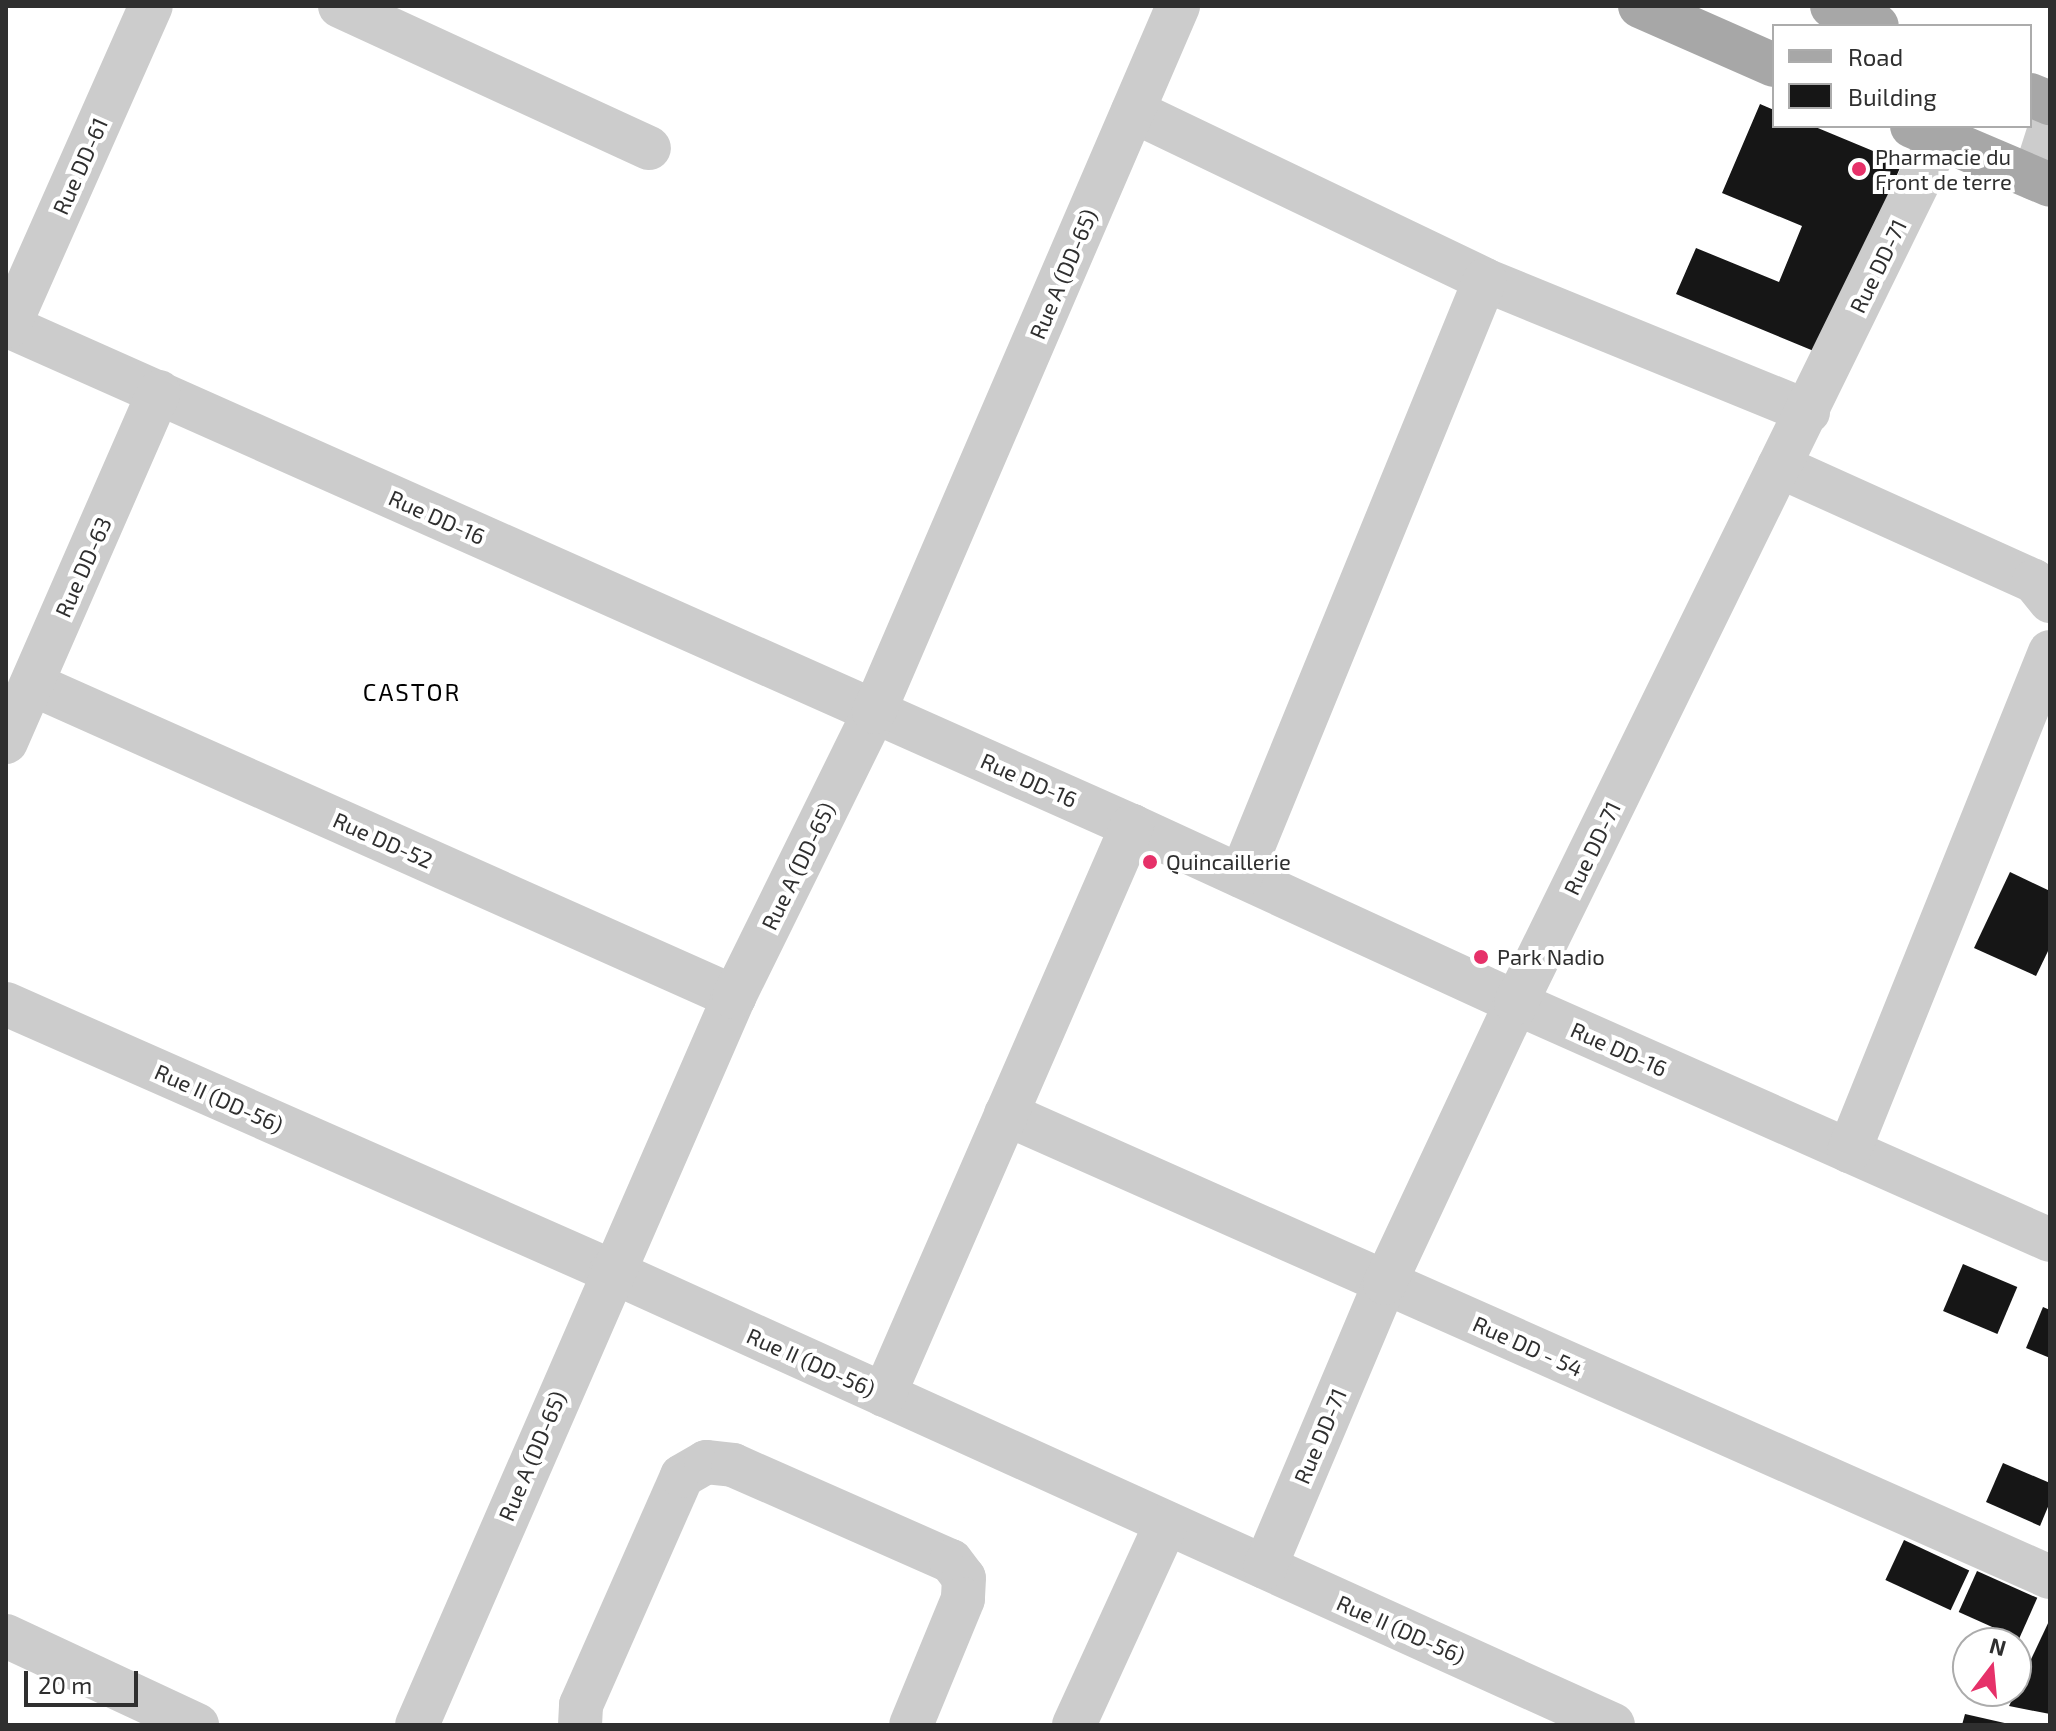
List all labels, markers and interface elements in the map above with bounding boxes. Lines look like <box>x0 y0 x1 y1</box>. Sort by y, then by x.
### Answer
legend <box>1772 24 2032 128</box>
text: Road <box>1848 42 1903 71</box>
text: Building <box>1848 82 1937 111</box>
street label: Rue DD-61 <box>47 113 113 219</box>
place label: Pharmacie du Front de terre <box>1875 143 2012 194</box>
marker: Pharmacie du Front de terre <box>1850 160 1868 178</box>
street label: Rue A (DD-65) <box>1024 205 1102 343</box>
street label: Rue DD-71 <box>1844 215 1912 317</box>
street label: Rue DD-16 <box>385 484 489 550</box>
street label: Rue DD-63 <box>49 513 117 621</box>
district label: CASTOR <box>363 678 461 706</box>
street label: Rue DD-16 <box>977 747 1081 813</box>
street label: Rue A (DD-65) <box>755 797 841 935</box>
street label: Rue DD-71 <box>1558 797 1626 899</box>
street label: Rue DD-52 <box>329 806 437 874</box>
place label: Quincaillerie <box>1166 849 1291 875</box>
marker: Quincaillerie <box>1141 853 1159 871</box>
place label: Park Nadio <box>1497 944 1605 970</box>
marker: Park Nadio <box>1472 948 1490 966</box>
street label: Rue DD-16 <box>1567 1016 1671 1082</box>
street label: Rue II (DD-56) <box>151 1058 287 1138</box>
street label: Rue DD - 54 <box>1469 1310 1587 1382</box>
street label: Rue II (DD-56) <box>743 1322 879 1402</box>
street label: Rue DD-71 <box>1288 1384 1352 1488</box>
street label: Rue A (DD-65) <box>493 1387 571 1525</box>
street label: Rue II (DD-56) <box>1333 1589 1469 1669</box>
north arrow <box>1952 1627 2032 1707</box>
text: N <box>1987 1631 2009 1661</box>
scale bar <box>28 1655 142 1705</box>
text: 20 m <box>38 1670 92 1699</box>

